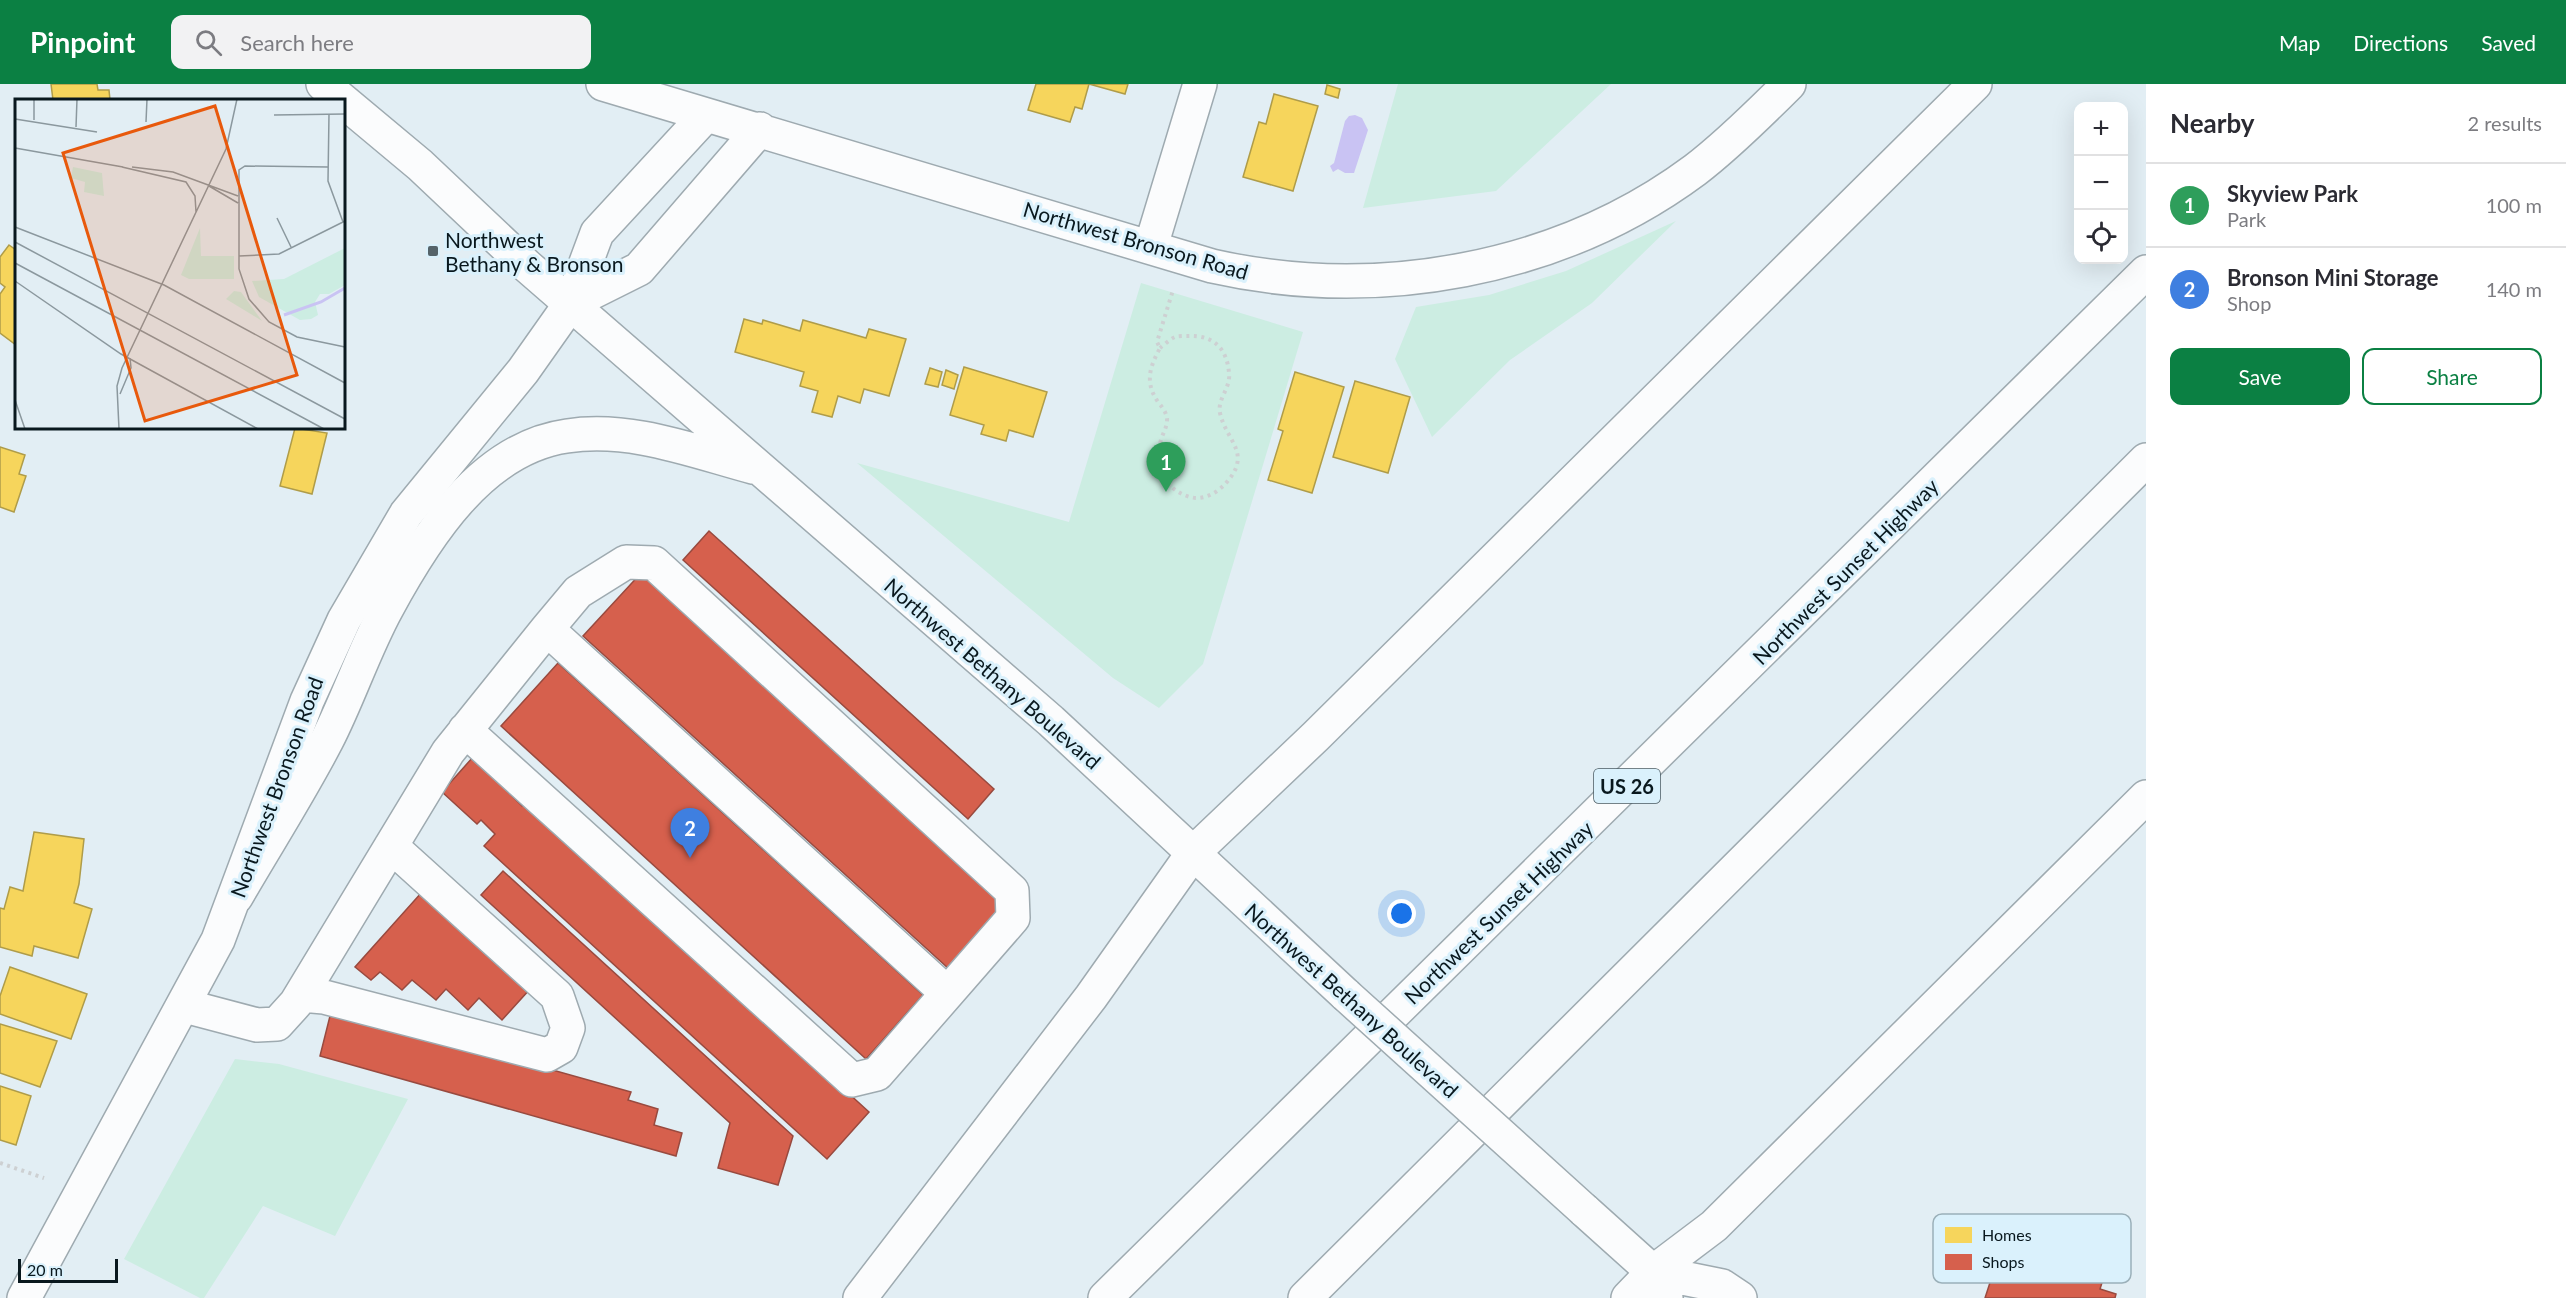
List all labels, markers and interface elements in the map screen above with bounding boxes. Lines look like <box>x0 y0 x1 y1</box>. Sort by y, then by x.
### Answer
search box <box>171 15 591 69</box>
text: Pinpoint <box>30 25 135 59</box>
icon: search <box>192 26 225 59</box>
text: Search here <box>240 29 354 56</box>
text: Map <box>2279 30 2320 55</box>
text: Directions <box>2353 30 2448 55</box>
text: Saved <box>2481 30 2536 55</box>
inset map <box>15 99 345 429</box>
map controls <box>2074 102 2128 264</box>
button: + <box>2074 102 2128 156</box>
text: Nearby <box>2170 107 2255 139</box>
text: 2 results <box>2467 111 2542 135</box>
button: − <box>2074 156 2128 210</box>
text: Skyview Park <box>2227 180 2358 207</box>
text: 1 <box>2184 193 2195 217</box>
text: 100 m <box>2486 193 2542 217</box>
street label: Northwest Bronson Road <box>1021 196 1251 284</box>
text: Park <box>2227 207 2266 231</box>
button: locate <box>2074 210 2128 264</box>
place label: Northwest Bethany & Bronson <box>445 227 624 276</box>
marker: Northwest Bethany & Bronson <box>426 244 440 258</box>
text: Bronson Mini Storage <box>2227 264 2439 291</box>
text: 2 <box>2184 277 2195 301</box>
text: 140 m <box>2486 277 2542 301</box>
text: Shop <box>2227 291 2271 315</box>
button: Save <box>2170 348 2350 405</box>
button: Share <box>2362 348 2542 405</box>
pin: 1 <box>1146 442 1186 492</box>
street label: Northwest Sunset Highway <box>1747 473 1943 669</box>
street label: Northwest Bethany Boulevard <box>880 572 1106 774</box>
street label: Northwest Bronson Road <box>224 673 328 901</box>
road number: US 26 <box>1594 769 1660 803</box>
pin: 2 <box>670 808 710 858</box>
street label: Northwest Sunset Highway <box>1399 815 1598 1009</box>
street label: Northwest Bethany Boulevard <box>1240 898 1464 1102</box>
your location <box>1387 899 1416 928</box>
legend <box>1933 1214 2131 1283</box>
text: Homes <box>1982 1225 2032 1244</box>
text: Shops <box>1982 1252 2025 1271</box>
scale bar <box>18 1256 118 1284</box>
text: 20 m <box>27 1260 63 1279</box>

